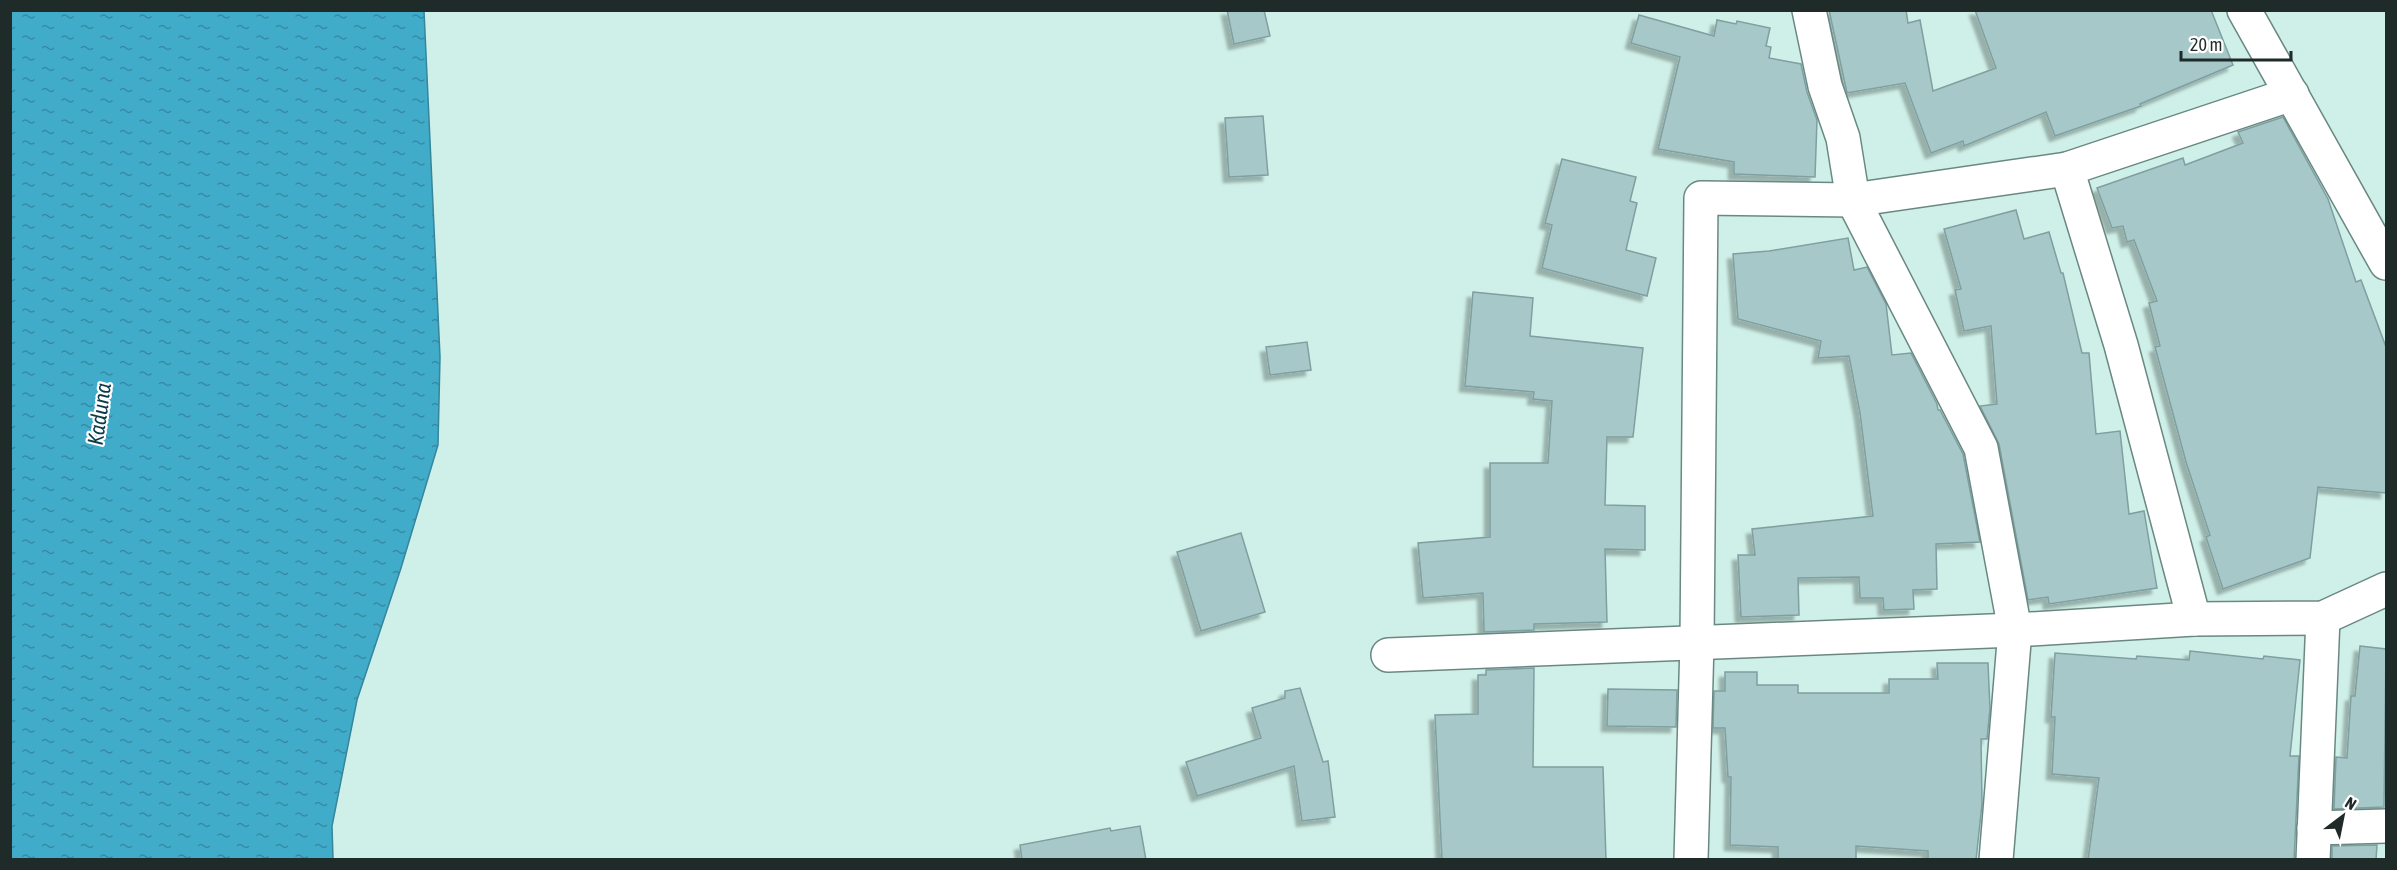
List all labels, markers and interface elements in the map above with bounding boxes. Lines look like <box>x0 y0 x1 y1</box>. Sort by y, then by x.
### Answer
scale bar <box>2181 24 2290 62</box>
text: 20 m <box>2190 34 2222 55</box>
water label: Kaduna <box>82 381 116 447</box>
north arrow <box>2313 786 2373 846</box>
text: N <box>2342 793 2360 813</box>

